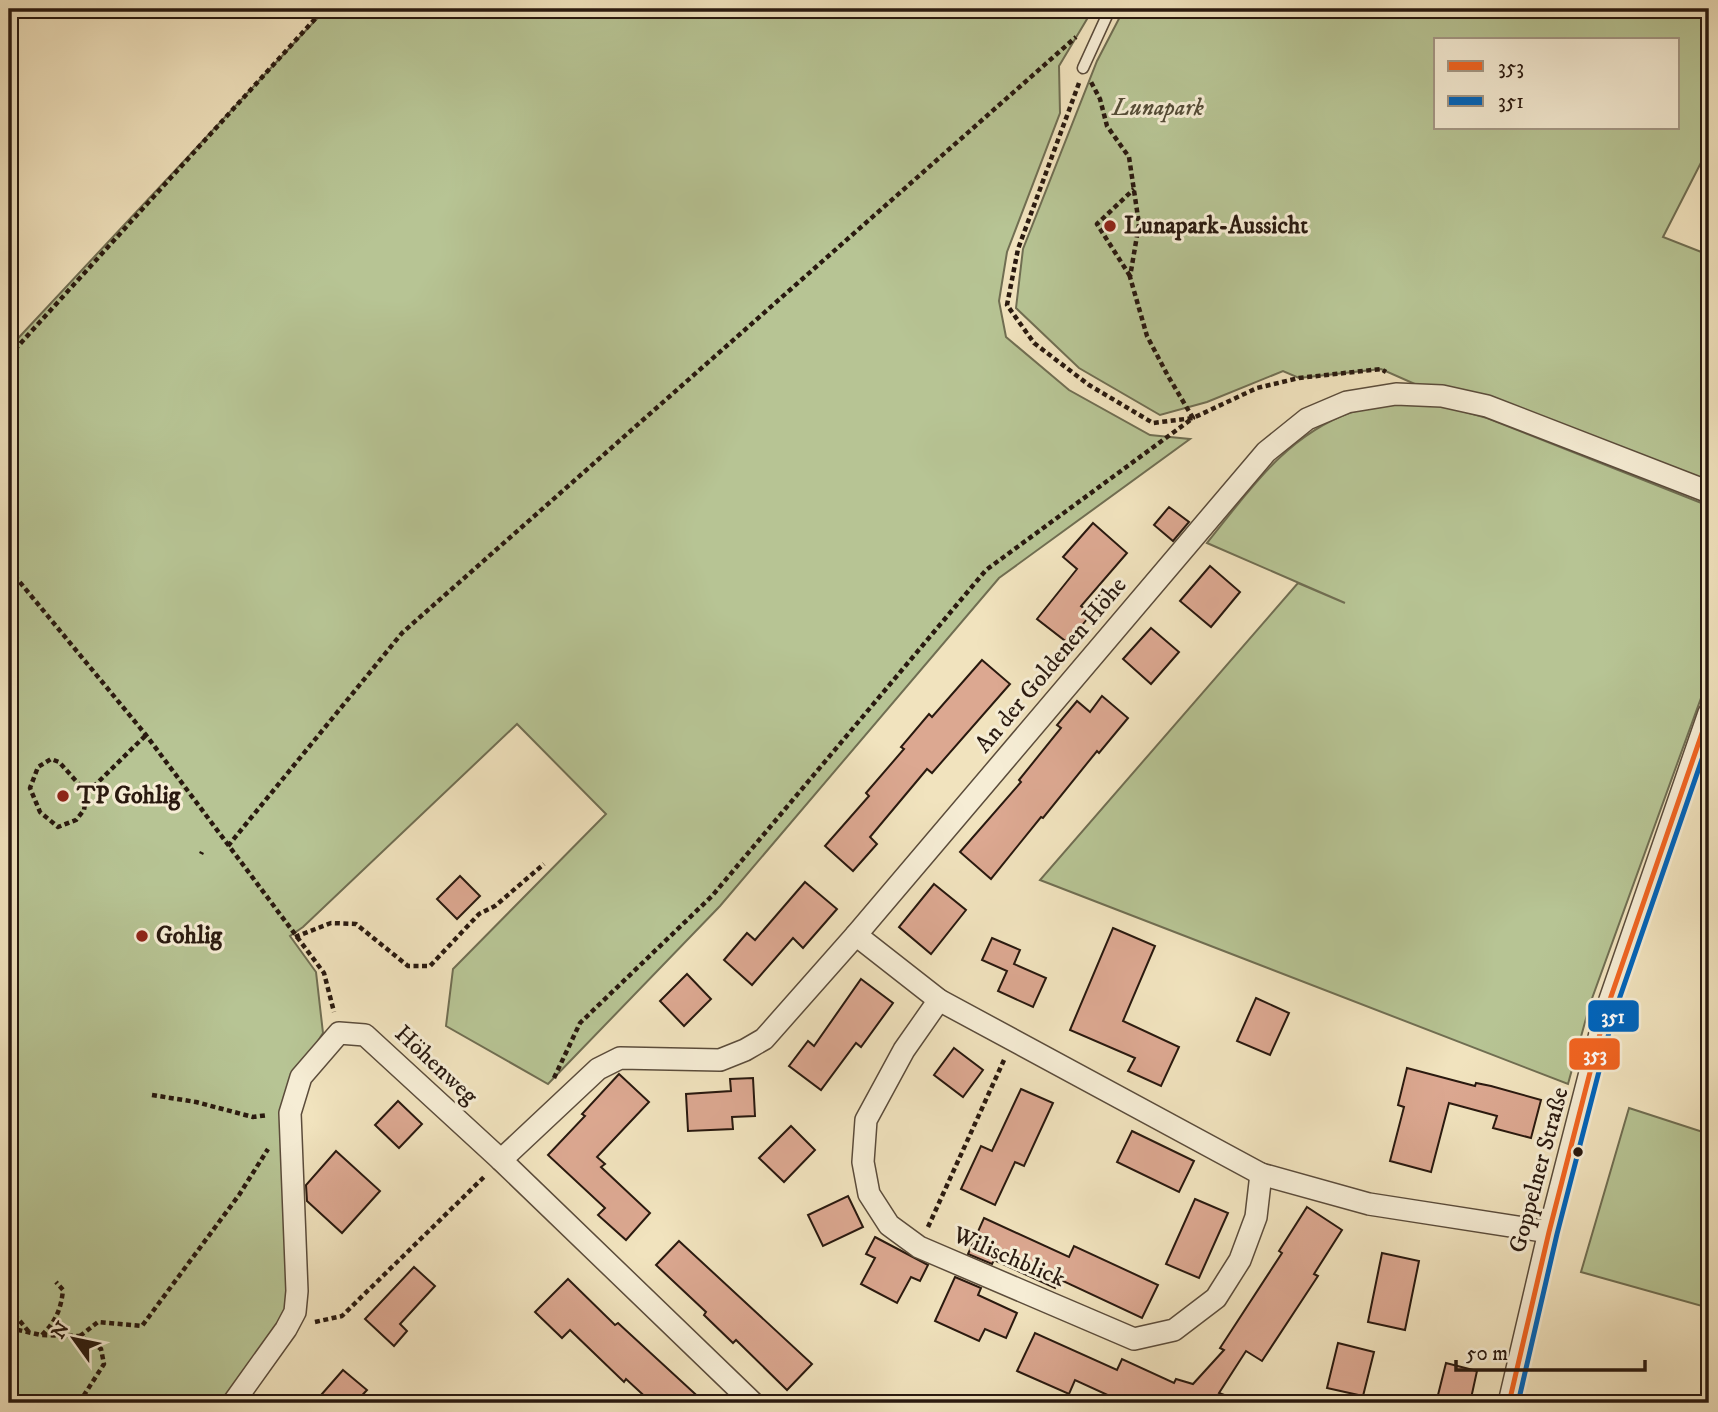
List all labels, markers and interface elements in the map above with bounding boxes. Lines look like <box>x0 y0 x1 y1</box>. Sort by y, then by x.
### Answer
legend <box>1434 38 1680 130</box>
text: 353 <box>1498 55 1524 81</box>
text: 351 <box>1498 89 1524 115</box>
park label: Lunapark <box>1110 93 1204 123</box>
place label: Lunapark-Aussicht <box>1124 211 1308 241</box>
marker: Lunapark-Aussicht <box>1102 218 1118 234</box>
street label: An der Goldenen Höhe <box>969 571 1133 759</box>
place label: TP Gohlig <box>76 781 182 811</box>
marker: TP Gohlig <box>55 788 71 804</box>
place label: Gohlig <box>156 921 223 951</box>
marker: Gohlig <box>134 928 150 944</box>
line badge: 351 <box>1587 999 1640 1033</box>
text: 351 <box>1601 1006 1625 1029</box>
street label: Höhenweg <box>388 1019 484 1111</box>
line badge: 353 <box>1568 1037 1621 1071</box>
text: 353 <box>1583 1044 1607 1067</box>
street label: Goppelner Straße <box>1503 1084 1576 1256</box>
unlabelled marker <box>1571 1145 1585 1159</box>
street label: Wilischblick <box>947 1220 1070 1294</box>
north arrow <box>38 1304 108 1374</box>
text: N <box>47 1317 75 1343</box>
scale bar <box>1456 1328 1644 1372</box>
text: 50 m <box>1466 1341 1508 1367</box>

